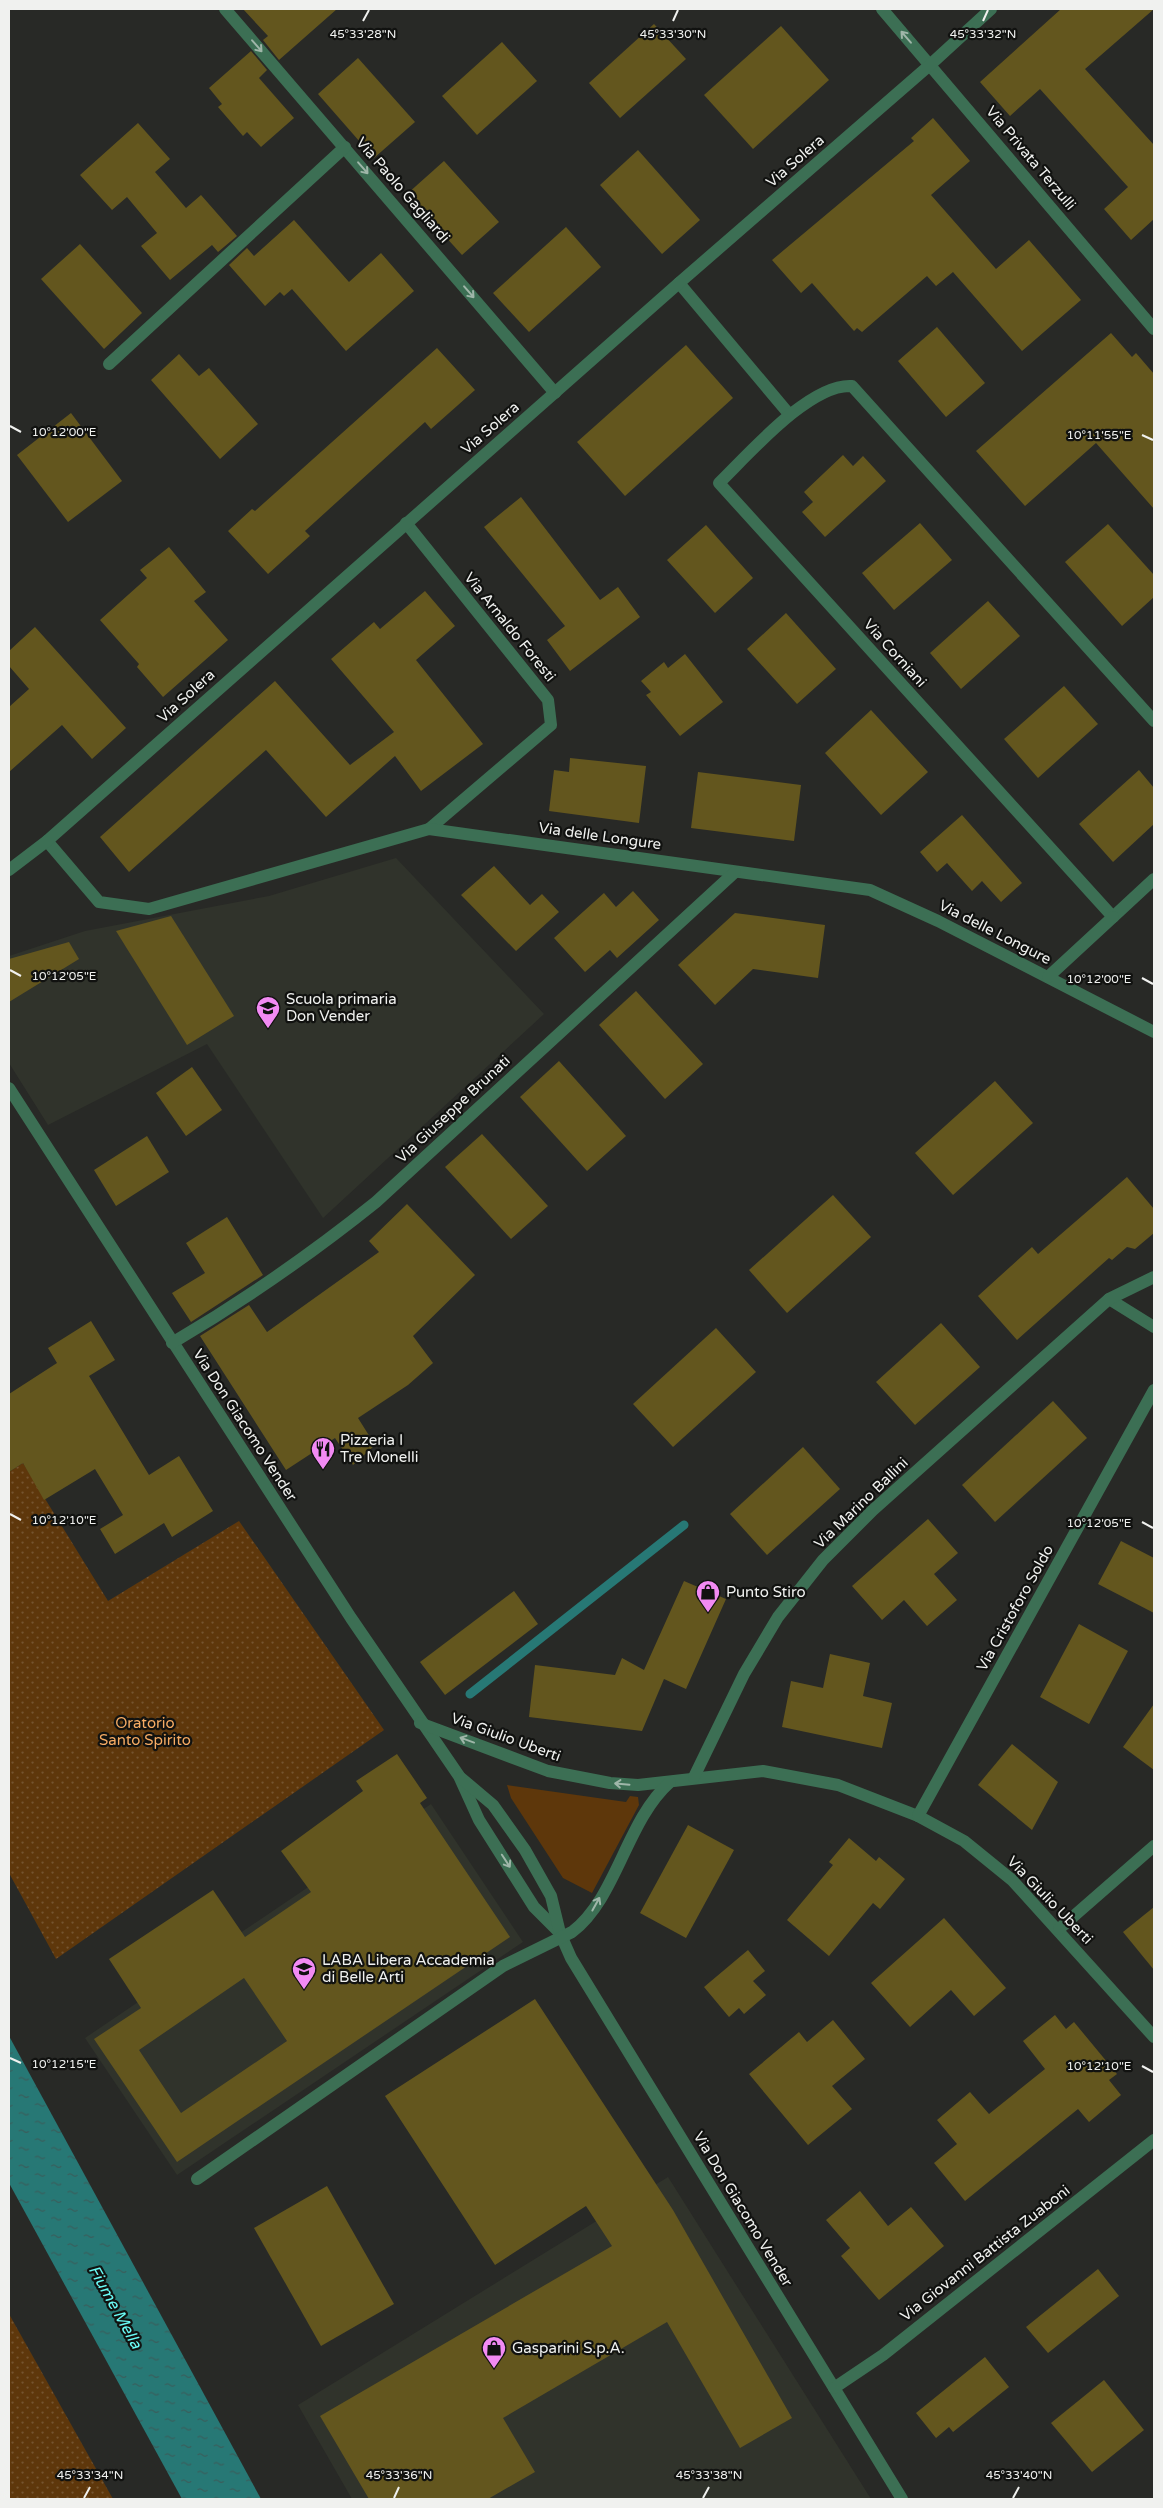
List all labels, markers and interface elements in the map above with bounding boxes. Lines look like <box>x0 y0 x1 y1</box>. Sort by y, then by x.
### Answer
text: 45°33'28"N <box>330 27 396 41</box>
text: 45°33'30"N <box>640 27 706 41</box>
text: 45°33'32"N <box>950 27 1016 41</box>
one-way arrow <box>901 30 912 43</box>
one-way arrow <box>251 39 263 52</box>
street label: Via Privata Terzulli <box>982 102 1080 214</box>
street label: Via Solera <box>762 131 828 191</box>
street label: Via Paolo Gagliardi <box>352 133 454 247</box>
one-way arrow <box>358 162 369 175</box>
one-way arrow <box>463 285 474 298</box>
street label: Via Solera <box>457 398 523 458</box>
text: 10°12'00"E <box>31 425 97 439</box>
text: 10°11'55"E <box>1066 428 1132 442</box>
street label: Via Arnaldo Foresti <box>460 569 560 685</box>
street label: Via Corniani <box>860 615 930 691</box>
street label: Via Solera <box>154 666 218 726</box>
street label: Via delle Longure <box>538 818 662 854</box>
street label: Via delle Longure <box>936 896 1054 968</box>
text: 10°12'05"E <box>31 969 97 983</box>
text: 10°12'00"E <box>1066 972 1132 986</box>
place label: Scuola primaria Don Vender <box>286 990 397 1025</box>
school or university icon: Scuola primaria Don Vender <box>255 995 281 1029</box>
street label: Via Giuseppe Brunati <box>392 1051 514 1167</box>
street label: Via Don Giacomo Vender <box>189 1346 301 1505</box>
place label: Pizzeria I Tre Monelli <box>340 1431 418 1466</box>
restaurant icon: Pizzeria I Tre Monelli <box>310 1436 336 1470</box>
street label: Via Marino Ballini <box>810 1454 912 1552</box>
text: 10°12'10"E <box>31 1513 97 1527</box>
text: 10°12'05"E <box>1066 1516 1132 1530</box>
street label: Via Cristoforo Soldo <box>973 1542 1057 1674</box>
shop icon: Punto Stiro <box>695 1579 721 1613</box>
place label: Punto Stiro <box>726 1583 806 1601</box>
street label: Via Giulio Uberti <box>449 1709 563 1765</box>
park label: Oratorio Santo Spirito <box>99 1714 191 1749</box>
one-way arrow <box>459 1735 475 1744</box>
one-way arrow <box>614 1780 630 1789</box>
street label: Via Giulio Uberti <box>1003 1852 1097 1948</box>
one-way arrow <box>501 1853 511 1867</box>
one-way arrow <box>592 1898 602 1912</box>
place label: LABA Libera Accademia di Belle Arti <box>322 1951 495 1986</box>
school or university icon: LABA Libera Accademia di Belle Arti <box>291 1956 317 1990</box>
text: 10°12'15"E <box>31 2057 97 2071</box>
text: 10°12'10"E <box>1066 2059 1132 2073</box>
street label: Via Don Giacomo Vender <box>690 2128 797 2290</box>
street label: Via Giovanni Battista Zuaboni <box>897 2181 1073 2325</box>
water label: Fiume Mella <box>84 2262 147 2353</box>
shop icon: Gasparini S.p.A. <box>481 2335 507 2369</box>
place label: Gasparini S.p.A. <box>512 2339 625 2357</box>
text: 45°33'34"N <box>57 2468 123 2482</box>
text: 45°33'36"N <box>366 2468 432 2482</box>
text: 45°33'38"N <box>676 2468 742 2482</box>
text: 45°33'40"N <box>986 2468 1052 2482</box>

